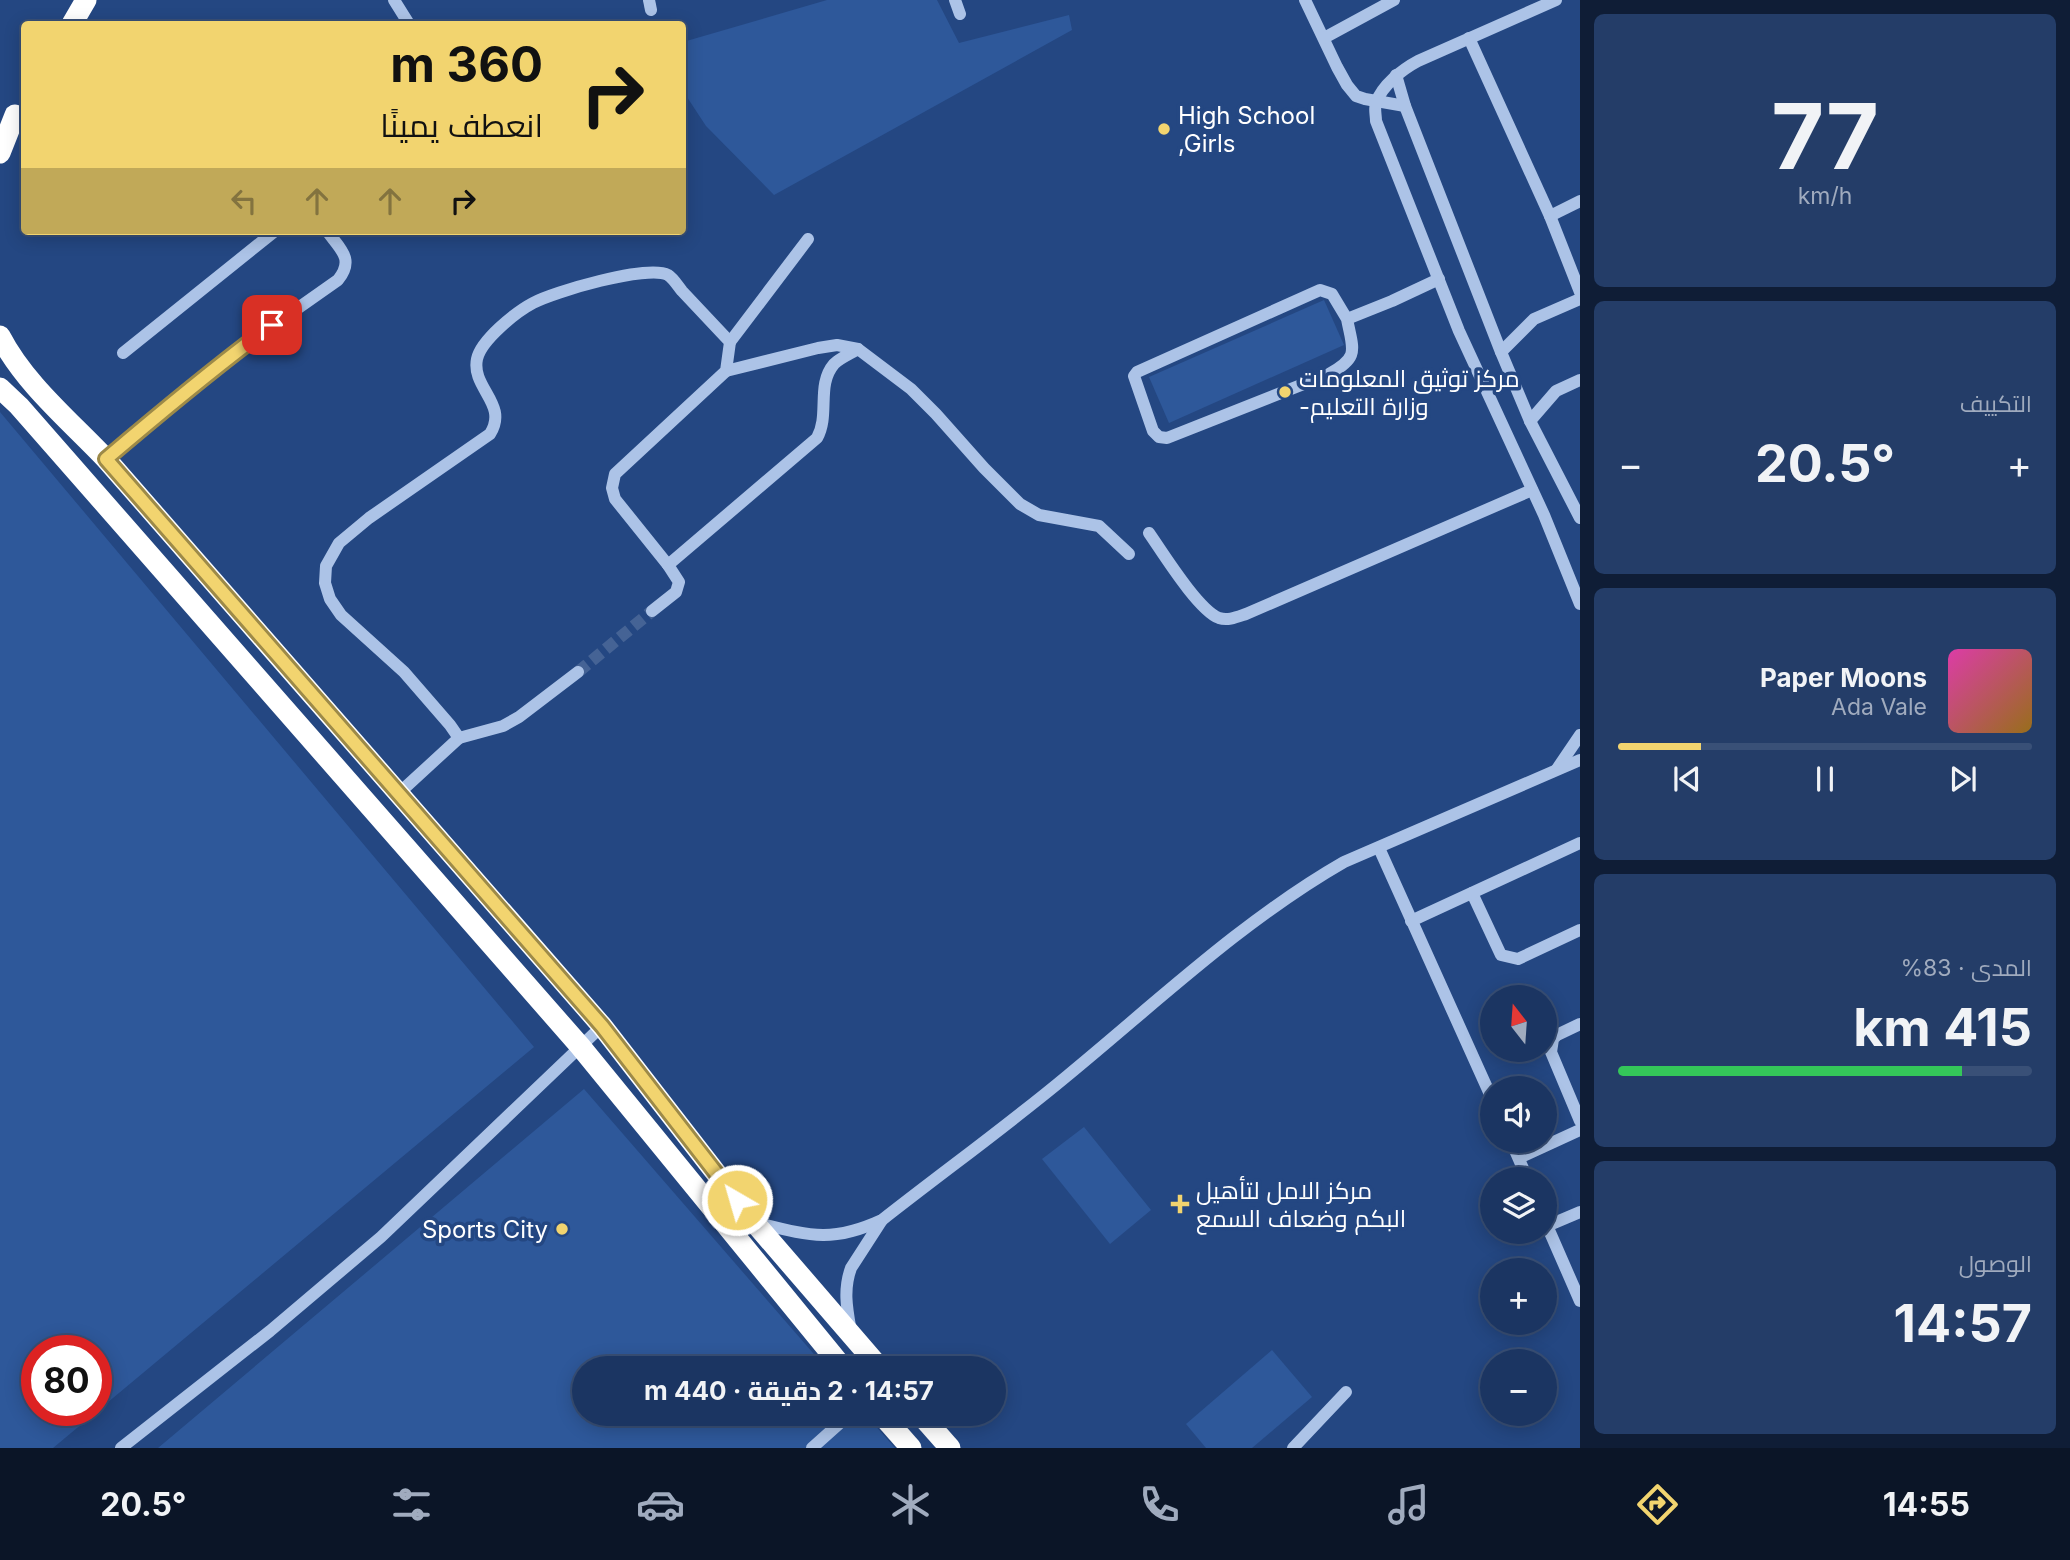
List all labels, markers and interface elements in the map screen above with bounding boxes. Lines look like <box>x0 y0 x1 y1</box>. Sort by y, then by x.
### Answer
text: 360 m <box>390 35 543 94</box>
icon: right <box>567 49 658 140</box>
text: 77 <box>1771 81 1879 191</box>
place label: High School ,Girls <box>1178 101 1315 158</box>
text: انعطف يمينًا <box>380 106 543 145</box>
marker: High School ,Girls <box>1156 121 1172 137</box>
icon: left <box>225 182 263 220</box>
icon: ahead <box>298 182 336 220</box>
icon: ahead <box>371 182 409 220</box>
icon: right <box>444 182 482 220</box>
text: km/h <box>1798 182 1852 210</box>
pin <box>242 295 302 355</box>
icon: arrive <box>253 306 291 344</box>
place label: مركز توثيق المعلومات -وزارة التعليم <box>1299 364 1520 423</box>
marker: مركز توثيق المعلومات -وزارة التعليم <box>1277 384 1293 400</box>
text: التكييف <box>1960 390 2032 418</box>
text: 20.5° <box>1755 432 1895 495</box>
text: − <box>1618 441 1643 487</box>
text: + <box>2007 441 2032 487</box>
text: Paper Moons <box>1760 662 1927 693</box>
text: Ada Vale <box>1831 693 1927 721</box>
icon: previous <box>1668 760 1706 798</box>
icon: pause <box>1806 760 1844 798</box>
icon: next <box>1944 760 1982 798</box>
text: المدى · 83% <box>1900 954 2032 982</box>
north arrow <box>1480 985 1558 1062</box>
map controls <box>1480 985 1557 1426</box>
text: 415 km <box>1853 996 2032 1059</box>
button: sound <box>1480 1076 1557 1153</box>
position arrow <box>700 1163 774 1237</box>
button: layers <box>1480 1167 1557 1244</box>
place label: مركز الامل لتأهيل البكم وضعاف السمع <box>1196 1175 1406 1235</box>
marker: مركز الامل لتأهيل البكم وضعاف السمع <box>1170 1194 1190 1214</box>
place label: Sports City <box>422 1215 548 1244</box>
marker: Sports City <box>554 1221 570 1237</box>
text: الوصول <box>1959 1250 2032 1278</box>
button: + <box>1480 1258 1557 1335</box>
text: 14:57 <box>1894 1292 2032 1355</box>
speed limit sign: 80 <box>21 1335 112 1426</box>
button: − <box>1480 1349 1557 1426</box>
text: 14:57 · 2 دقيقة · 440 m <box>644 1375 934 1406</box>
icon: filters <box>387 1480 436 1529</box>
icon: car <box>636 1480 685 1529</box>
icon: climate <box>886 1480 935 1529</box>
icon: phone <box>1135 1480 1184 1529</box>
icon: music <box>1384 1480 1433 1529</box>
icon: directions <box>1633 1480 1682 1529</box>
text: 20.5° <box>100 1485 187 1524</box>
text: 14:55 <box>1883 1485 1970 1524</box>

